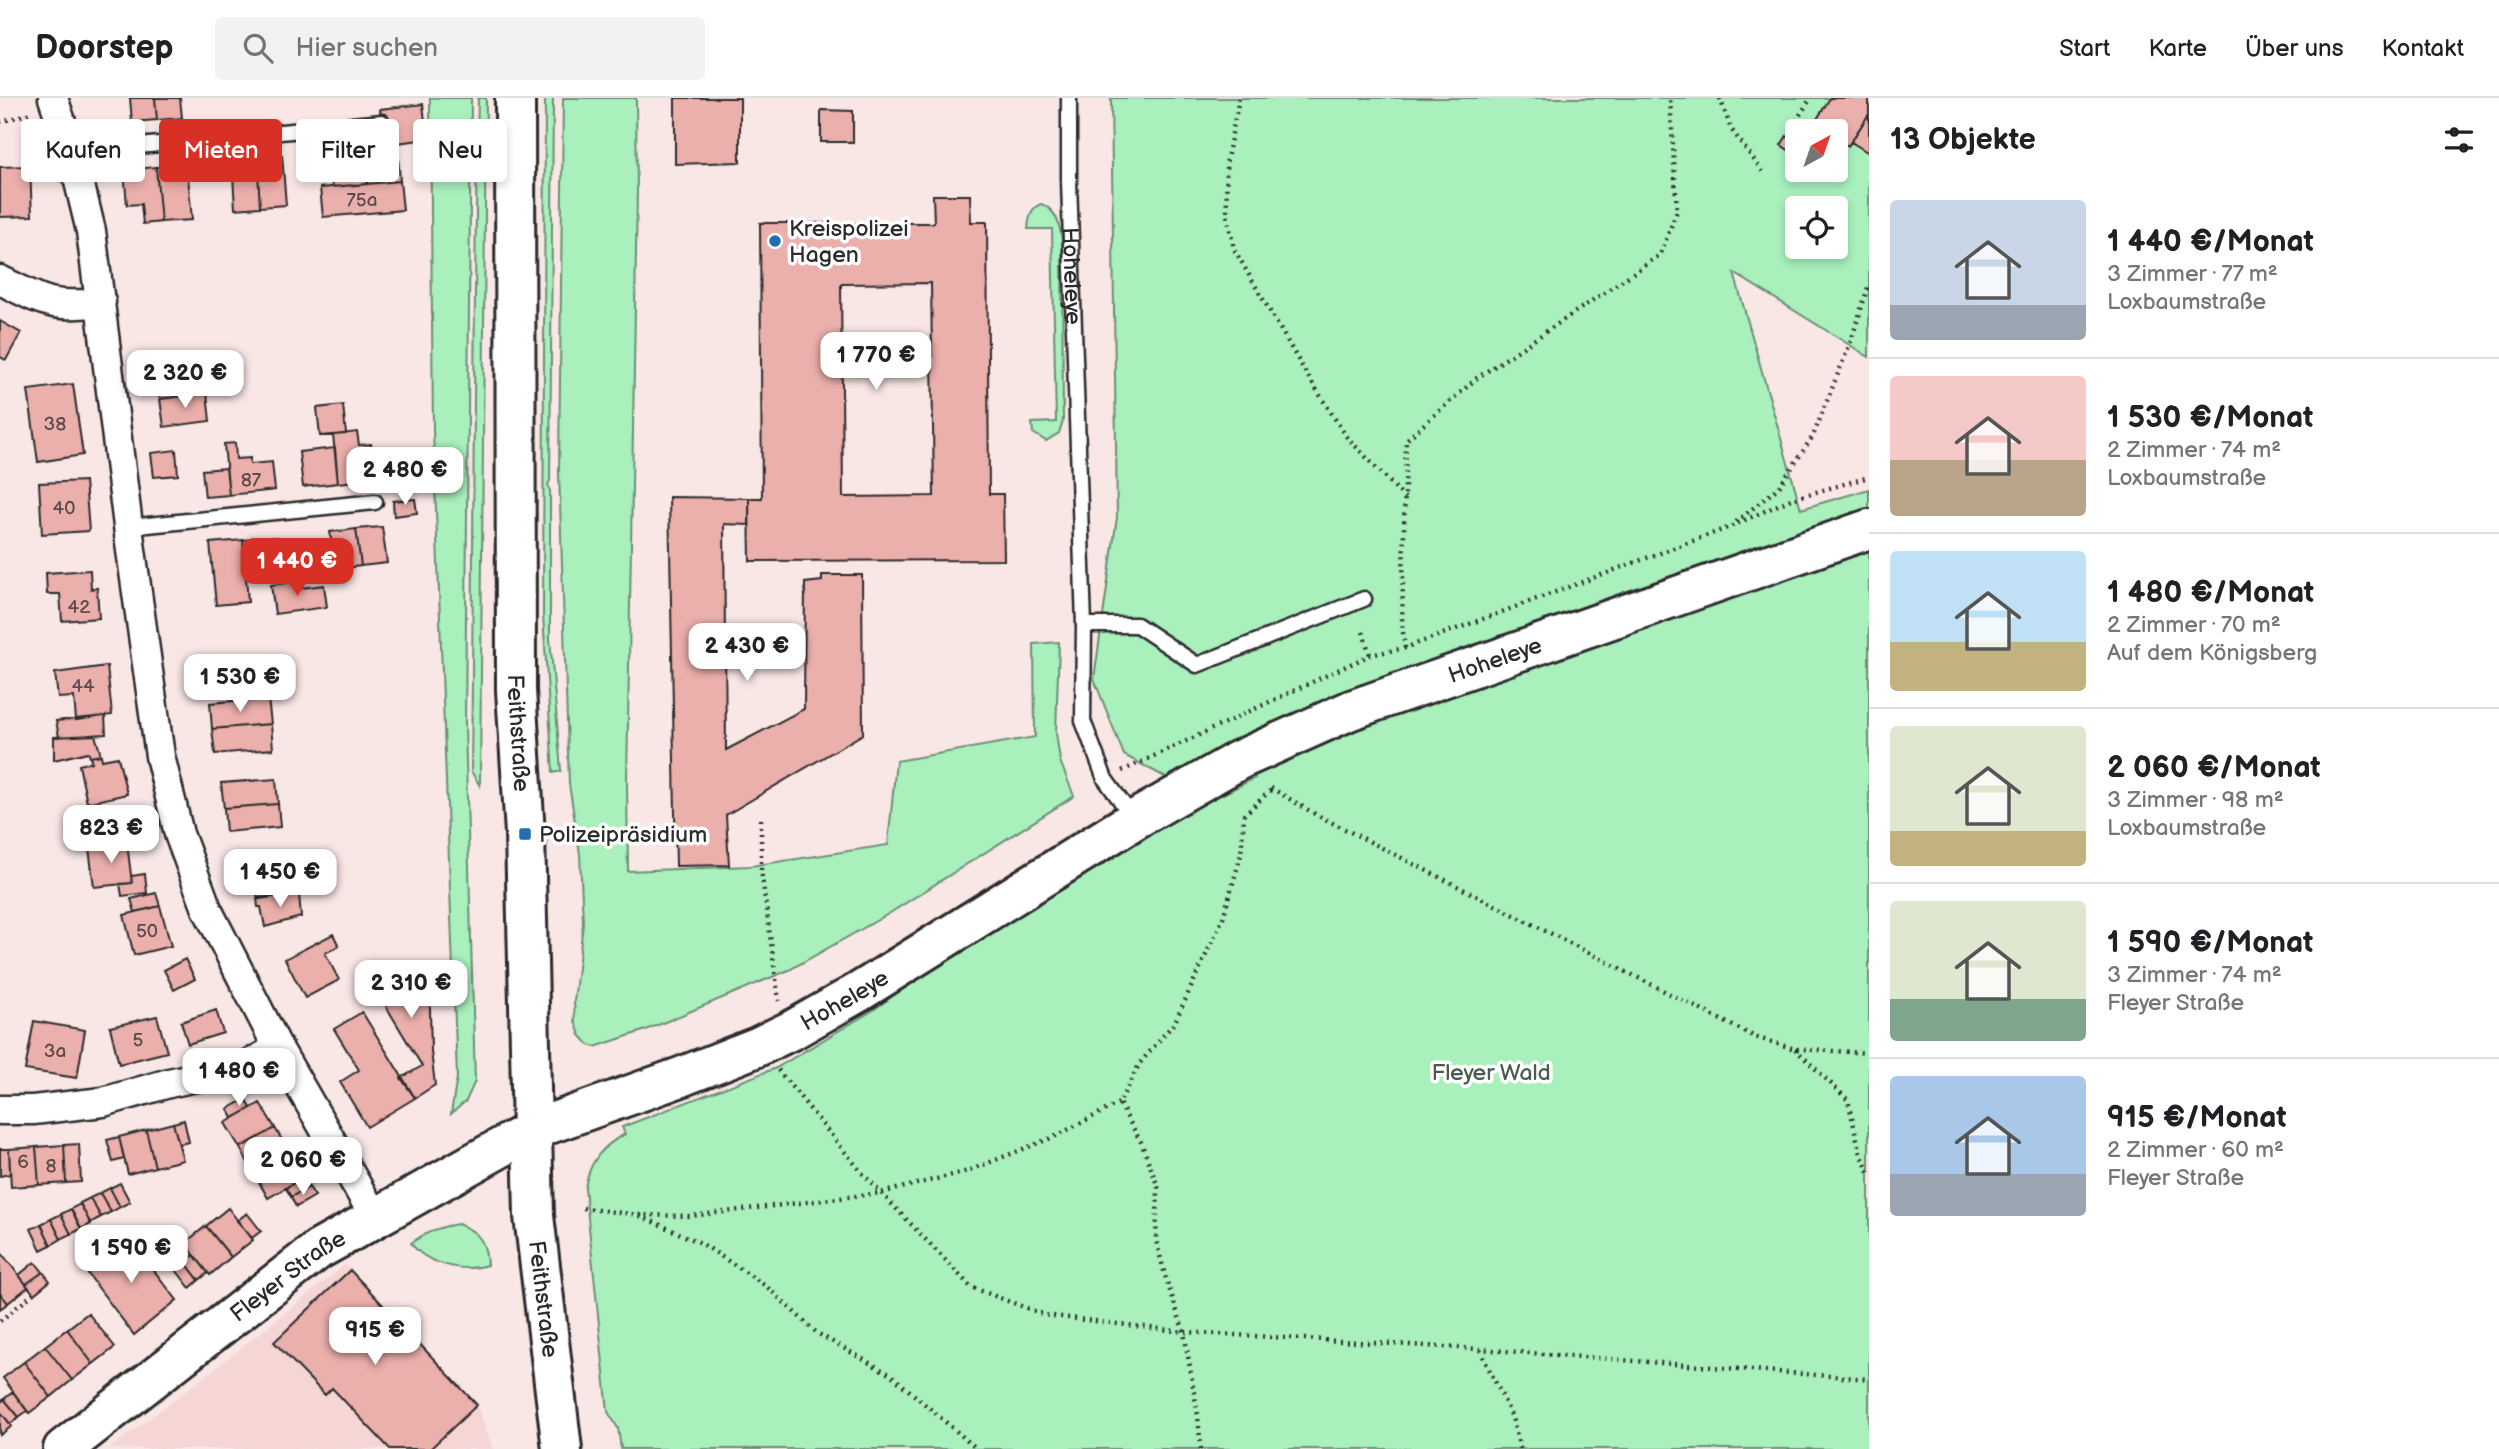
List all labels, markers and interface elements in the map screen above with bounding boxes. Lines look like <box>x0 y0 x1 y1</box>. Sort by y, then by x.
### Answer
search box <box>215 17 705 80</box>
text: Doorstep <box>35 28 173 68</box>
icon: search <box>239 29 277 67</box>
text: Hier suchen <box>295 33 438 64</box>
text: Start <box>2059 34 2110 63</box>
text: Karte <box>2148 34 2207 63</box>
text: Über uns <box>2245 34 2344 63</box>
text: Kontakt <box>2382 34 2464 63</box>
chip: Kaufen <box>21 119 145 182</box>
chip: Mieten <box>159 119 282 182</box>
chip: Filter <box>296 119 399 182</box>
chip: Neu <box>413 119 507 182</box>
north arrow <box>1785 119 1848 182</box>
map controls <box>1785 119 1848 259</box>
icon: filters <box>2440 121 2478 159</box>
text: 13 Objekte <box>1890 122 2036 158</box>
house number: 75a <box>347 189 377 212</box>
button: locate <box>1785 196 1848 259</box>
place label: Kreispolizei Hagen <box>789 215 909 269</box>
text: 1 440 €/Monat <box>2107 224 2314 260</box>
street label: Hoheleye <box>1056 227 1087 325</box>
icon: home <box>1946 228 2030 312</box>
marker: Kreispolizei Hagen <box>767 233 783 249</box>
text: 3 Zimmer · 77 m² <box>2107 260 2278 288</box>
text: Loxbaumstraße <box>2107 288 2266 316</box>
pin: 1 770 € <box>811 332 941 392</box>
text: 1 770 € <box>836 341 916 369</box>
pin: 2 320 € <box>120 350 250 410</box>
text: 2 320 € <box>143 359 227 387</box>
text: 1 530 €/Monat <box>2107 400 2313 436</box>
icon: home <box>1946 404 2030 488</box>
house number: 38 <box>44 413 66 436</box>
text: 2 Zimmer · 74 m² <box>2107 436 2281 464</box>
pin: 2 480 € <box>340 448 470 507</box>
text: 2 480 € <box>362 456 448 484</box>
text: Loxbaumstraße <box>2107 464 2266 492</box>
house number: 87 <box>241 469 262 492</box>
house number: 40 <box>53 497 75 520</box>
pin: 1 440 € <box>232 538 362 598</box>
text: 1 440 € <box>257 547 337 575</box>
text: 1 480 €/Monat <box>2107 575 2314 611</box>
icon: home <box>1946 579 2030 663</box>
house number: 42 <box>68 596 91 619</box>
text: 2 Zimmer · 70 m² <box>2107 611 2281 639</box>
pin: 2 430 € <box>682 624 812 683</box>
street label: Hoheleye <box>1445 631 1546 690</box>
text: 2 430 € <box>705 632 789 660</box>
text: Auf dem Königsberg <box>2107 639 2317 667</box>
pin: 1 530 € <box>175 654 305 714</box>
text: 1 530 € <box>200 663 280 691</box>
street label: Feithstraße <box>501 674 535 793</box>
house number: 44 <box>71 675 95 698</box>
text: 2 060 €/Monat <box>2107 750 2321 786</box>
icon: home <box>1946 754 2030 838</box>
text: 3 Zimmer · 98 m² <box>2107 786 2284 814</box>
pin: 823 € <box>62 806 160 865</box>
text: 823 € <box>79 814 143 842</box>
text: Loxbaumstraße <box>2107 814 2266 842</box>
place label: Polizeipräsidium <box>539 821 707 849</box>
marker: Polizeipräsidium <box>517 826 533 842</box>
pin: 1 450 € <box>215 850 345 909</box>
text: 1 450 € <box>240 858 320 886</box>
house number: 50 <box>136 920 158 943</box>
text: 1 590 €/Monat <box>2107 925 2313 961</box>
icon: home <box>1946 929 2030 1013</box>
pin: 2 310 € <box>346 960 476 1020</box>
text: 3 Zimmer · 74 m² <box>2107 961 2282 989</box>
street label: Hoheleye <box>796 964 894 1037</box>
text: 2 310 € <box>371 969 451 997</box>
text: Fleyer Straße <box>2107 989 2244 1017</box>
house number: 5 <box>133 1029 144 1052</box>
house number: 3a <box>44 1040 66 1063</box>
pin: 1 480 € <box>174 1048 304 1108</box>
text: 1 480 € <box>198 1057 280 1085</box>
park label: Fleyer Wald <box>1431 1059 1551 1087</box>
text: 915 €/Monat <box>2107 1100 2287 1136</box>
icon: home <box>1946 1104 2030 1188</box>
text: 2 Zimmer · 60 m² <box>2107 1136 2284 1164</box>
pin: 2 060 € <box>238 1138 368 1197</box>
text: 2 060 € <box>260 1146 346 1174</box>
house number: 6 <box>17 1151 29 1174</box>
house number: 8 <box>45 1155 57 1178</box>
text: Fleyer Straße <box>2107 1164 2244 1192</box>
street label: Fleyer Straße <box>225 1224 351 1328</box>
pin: 1 590 € <box>66 1226 196 1285</box>
text: 1 590 € <box>91 1234 171 1262</box>
street label: Feithstraße <box>522 1239 564 1359</box>
pin: 915 € <box>326 1308 424 1367</box>
text: 915 € <box>345 1316 405 1344</box>

